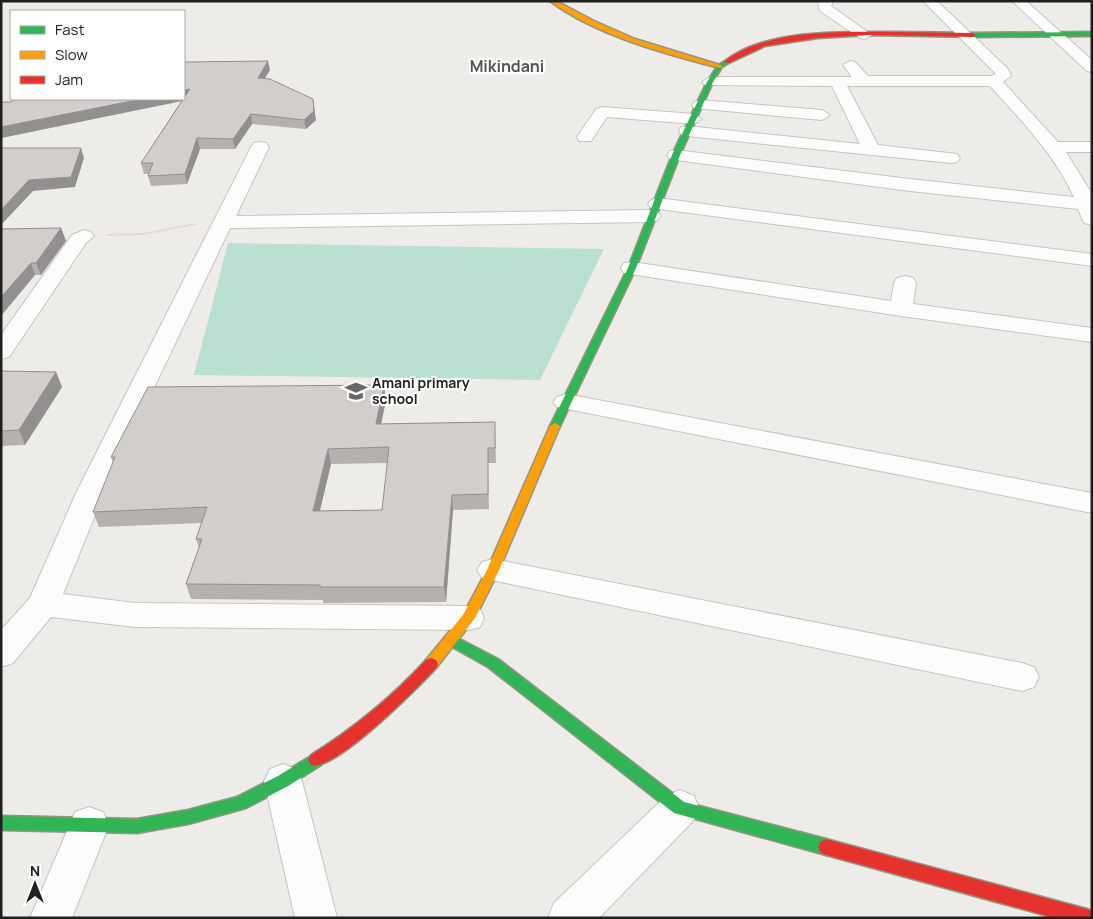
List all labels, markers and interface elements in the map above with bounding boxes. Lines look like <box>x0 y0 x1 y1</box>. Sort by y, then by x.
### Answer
legend <box>10 10 185 100</box>
text: Fast <box>55 19 84 40</box>
text: Slow <box>55 44 88 65</box>
district label: Mikindani <box>470 55 544 77</box>
text: Jam <box>55 69 83 90</box>
place label: Amani primary school <box>372 373 470 408</box>
school or university icon: Amani primary school <box>343 378 369 404</box>
north arrow <box>10 859 60 909</box>
text: N <box>30 861 40 880</box>

